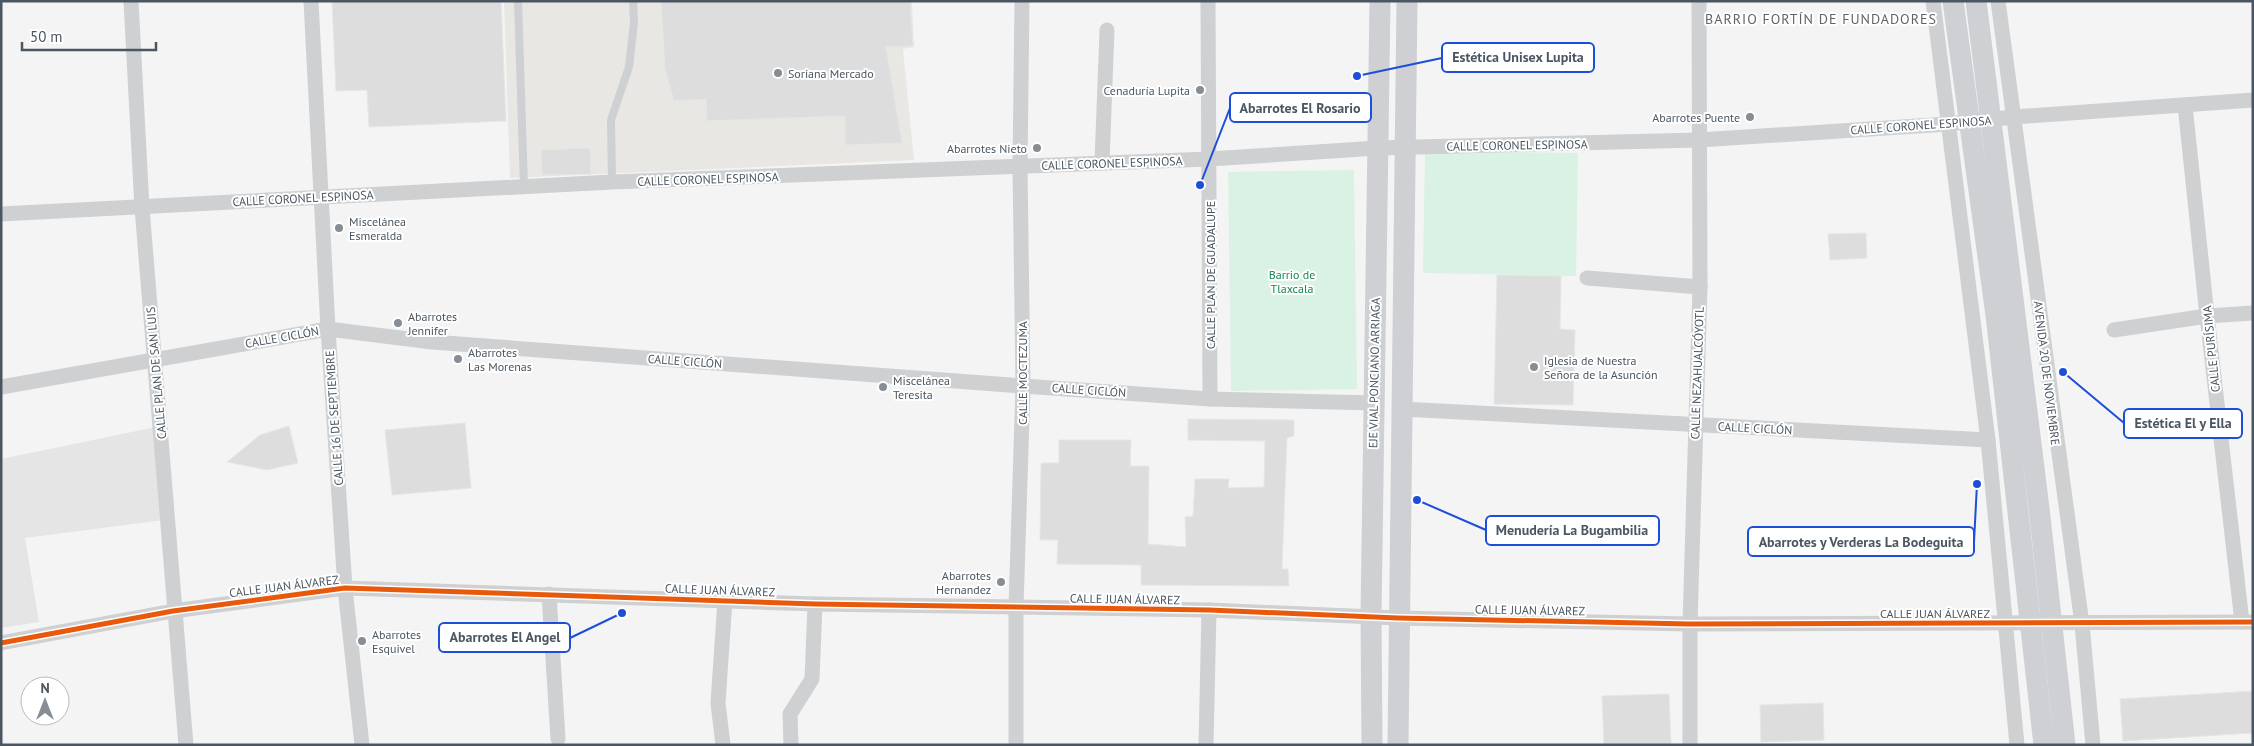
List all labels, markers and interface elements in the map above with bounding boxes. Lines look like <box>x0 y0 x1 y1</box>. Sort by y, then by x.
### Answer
district label: BARRIO FORTÍN DE FUNDADORES <box>1705 10 1937 28</box>
scale bar <box>22 20 156 52</box>
text: 50 m <box>30 27 63 46</box>
callout: Estética Unisex Lupita <box>1442 43 1594 72</box>
text: Estética Unisex Lupita <box>1452 48 1584 66</box>
place label: Soriana Mercado <box>788 66 874 81</box>
marker: Soriana Mercado <box>772 67 784 79</box>
place label: Cenaduría Lupita <box>1103 83 1190 98</box>
marker: Cenaduría Lupita <box>1194 84 1206 96</box>
callout: Abarrotes El Rosario <box>1230 93 1371 122</box>
text: Abarrotes El Rosario <box>1240 99 1361 117</box>
place label: Abarrotes Puente <box>1652 110 1740 125</box>
marker: Abarrotes Puente <box>1744 111 1756 123</box>
street label: CALLE CORONEL ESPINOSA <box>1850 113 1992 137</box>
street label: CALLE CORONEL ESPINOSA <box>1446 136 1588 154</box>
place label: Abarrotes Nieto <box>947 141 1027 156</box>
marker: Abarrotes Nieto <box>1031 142 1043 154</box>
street label: CALLE CORONEL ESPINOSA <box>1041 153 1183 173</box>
street label: CALLE CORONEL ESPINOSA <box>637 169 779 189</box>
street label: CALLE CORONEL ESPINOSA <box>232 187 374 209</box>
street label: CALLE PLAN DE GUADALUPE <box>1203 201 1218 349</box>
place label: Miscelánea Esmeralda <box>349 214 406 243</box>
marker: Miscelánea Esmeralda <box>333 222 345 234</box>
park label: Barrio de Tlaxcala <box>1269 267 1315 296</box>
street label: EJE VIAL PONCIANO ARRIAGA <box>1365 298 1383 448</box>
street label: AVENIDA 20 DE NOVIEMBRE <box>2031 300 2063 446</box>
street label: CALLE PURÍSIMA <box>2199 305 2223 393</box>
street label: CALLE PLAN DE SAN LUIS <box>143 306 169 440</box>
street label: CALLE NEZAHUALCÓYOTL <box>1687 306 1707 440</box>
place label: Abarrotes Jennifer <box>407 309 457 338</box>
marker: Abarrotes Jennifer <box>392 317 404 329</box>
street label: CALLE MOCTEZUMA <box>1015 321 1030 425</box>
street label: CALLE CICLÓN <box>244 323 320 351</box>
place label: Abarrotes Las Morenas <box>468 345 532 374</box>
street label: CALLE 16 DE SEPTIEMBRE <box>322 350 346 486</box>
street label: CALLE CICLÓN <box>647 351 723 371</box>
marker: Abarrotes Las Morenas <box>452 353 464 365</box>
place label: Iglesia de Nuestra Señora de la Asunción <box>1544 353 1657 382</box>
marker: Iglesia de Nuestra Señora de la Asunción <box>1528 361 1540 373</box>
place label: Miscelánea Teresita <box>893 373 950 402</box>
street label: CALLE CICLÓN <box>1051 380 1127 400</box>
marker: Miscelánea Teresita <box>877 381 889 393</box>
callout: Estética El y Ella <box>2124 409 2242 438</box>
text: Estética El y Ella <box>2134 414 2232 432</box>
street label: CALLE CICLÓN <box>1717 419 1793 437</box>
callout: Menudería La Bugambilia <box>1486 516 1659 545</box>
text: Menudería La Bugambilia <box>1496 521 1648 539</box>
callout: Abarrotes y Verderas La Bodeguita <box>1748 527 1974 556</box>
text: Abarrotes y Verderas La Bodeguita <box>1759 533 1963 551</box>
place label: Abarrotes Hernandez <box>936 568 991 597</box>
street label: CALLE JUAN ÁLVAREZ <box>228 572 340 600</box>
marker: Abarrotes Hernandez <box>995 576 1007 588</box>
street label: CALLE JUAN ÁLVAREZ <box>665 581 776 599</box>
street label: CALLE JUAN ÁLVAREZ <box>1070 591 1181 607</box>
street label: CALLE JUAN ÁLVAREZ <box>1475 602 1586 618</box>
street label: CALLE JUAN ÁLVAREZ <box>1880 606 1991 621</box>
callout: Abarrotes El Angel <box>439 623 570 652</box>
place label: Abarrotes Esquivel <box>372 627 421 656</box>
text: Abarrotes El Angel <box>450 628 561 646</box>
marker: Abarrotes Esquivel <box>356 635 368 647</box>
north arrow <box>20 676 70 726</box>
text: N <box>40 679 50 697</box>

